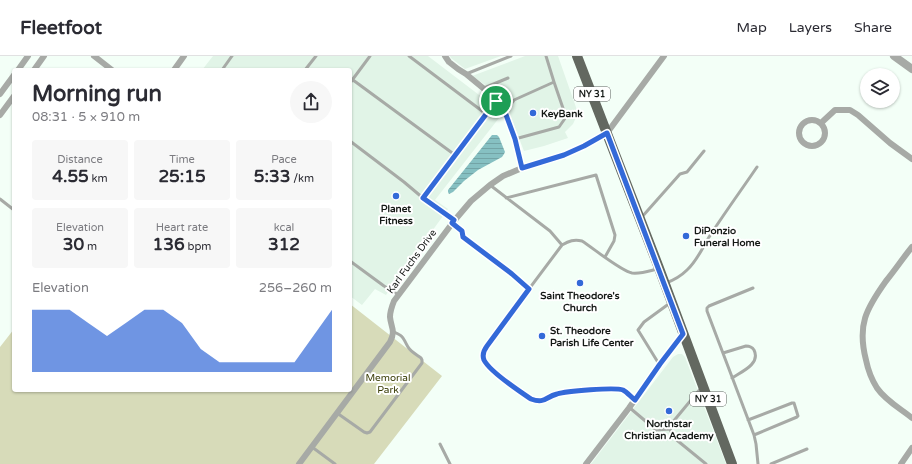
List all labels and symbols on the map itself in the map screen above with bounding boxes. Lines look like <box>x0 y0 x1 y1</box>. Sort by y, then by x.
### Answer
pin <box>479 84 513 118</box>
road number: NY 31 <box>574 87 610 101</box>
marker: KeyBank <box>528 108 538 118</box>
place label: KeyBank <box>541 108 583 120</box>
marker: Planet Fitness <box>391 191 401 201</box>
place label: Planet Fitness <box>379 203 413 227</box>
place label: DiPonzio Funeral Home <box>694 225 761 249</box>
street label: Karl Fuchs Drive <box>384 227 439 296</box>
marker: DiPonzio Funeral Home <box>681 231 691 241</box>
marker: Saint Theodore's Church <box>575 278 585 288</box>
place label: Saint Theodore's Church <box>540 290 620 314</box>
place label: St. Theodore Parish Life Center <box>550 325 634 349</box>
marker: St. Theodore Parish Life Center <box>537 331 547 341</box>
park label: Memorial Park <box>366 372 410 396</box>
road number: NY 31 <box>690 392 726 406</box>
marker: Northstar Christian Academy <box>664 406 674 416</box>
place label: Northstar Christian Academy <box>624 418 714 442</box>

